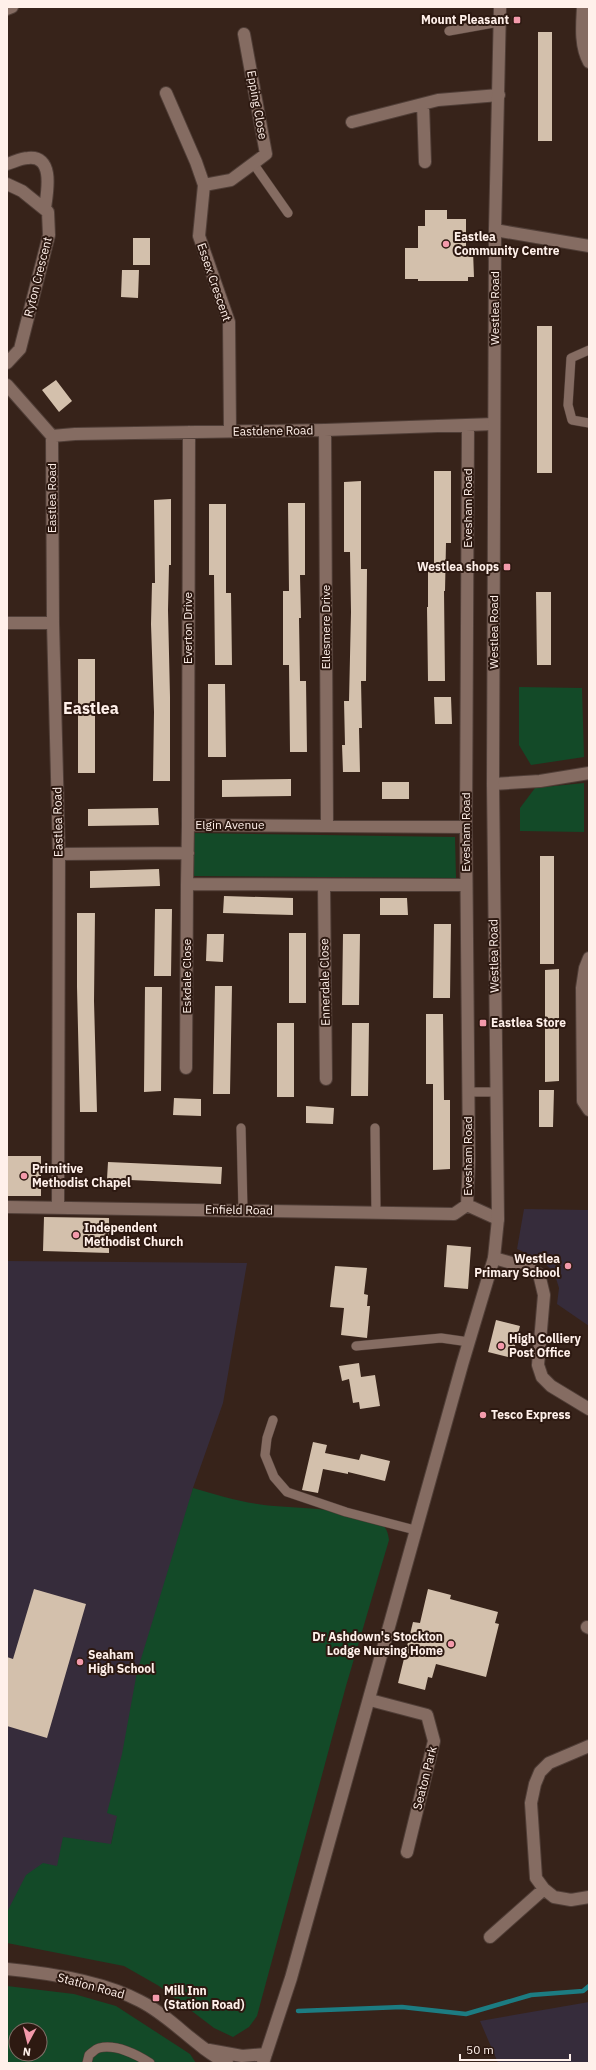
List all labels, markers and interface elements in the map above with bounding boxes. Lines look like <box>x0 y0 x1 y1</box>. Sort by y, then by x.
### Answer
place label: Mount Pleasant <box>421 12 509 27</box>
marker: Mount Pleasant <box>512 15 522 25</box>
street label: Epping Close <box>244 69 271 141</box>
place label: Eastlea Community Centre <box>454 229 560 258</box>
street label: Ryton Crescent <box>20 235 55 318</box>
marker: Eastlea Community Centre <box>441 239 451 249</box>
street label: Essex Crescent <box>194 241 235 323</box>
street label: Westlea Road <box>487 271 502 345</box>
street label: Eastdene Road <box>233 422 313 439</box>
street label: Eastlea Road <box>44 463 59 533</box>
street label: Evesham Road <box>460 468 475 548</box>
place label: Westlea shops <box>417 559 499 574</box>
marker: Westlea shops <box>502 562 512 572</box>
street label: Ellesmere Drive <box>318 584 333 669</box>
street label: Everton Drive <box>180 591 195 664</box>
street label: Westlea Road <box>486 595 501 669</box>
district label: Eastlea <box>63 698 119 718</box>
street label: Eastlea Road <box>49 787 66 857</box>
street label: Evesham Road <box>458 792 473 872</box>
street label: Elgin Avenue <box>195 817 265 832</box>
street label: Westlea Road <box>485 919 502 993</box>
street label: Eskdale Close <box>179 938 194 1013</box>
street label: Ennerdale Close <box>316 938 333 1026</box>
place label: Eastlea Store <box>491 1015 566 1030</box>
marker: Eastlea Store <box>478 1018 488 1028</box>
street label: Evesham Road <box>460 1116 475 1196</box>
place label: Primitive Methodist Chapel <box>32 1161 131 1190</box>
marker: Primitive Methodist Chapel <box>19 1171 29 1181</box>
street label: Enfield Road <box>205 1201 273 1218</box>
place label: Independent Methodist Church <box>84 1220 183 1249</box>
marker: Independent Methodist Church <box>71 1230 81 1240</box>
place label: Westlea Primary School <box>474 1251 560 1280</box>
marker: Westlea Primary School <box>563 1261 573 1271</box>
place label: High Colliery Post Office <box>509 1331 582 1360</box>
marker: High Colliery Post Office <box>496 1341 506 1351</box>
place label: Tesco Express <box>491 1407 571 1422</box>
marker: Tesco Express <box>478 1410 488 1420</box>
place label: Dr Ashdown's Stockton Lodge Nursing Home <box>312 1629 443 1658</box>
marker: Dr Ashdown's Stockton Lodge Nursing Home <box>446 1639 456 1649</box>
place label: Seaham High School <box>88 1647 155 1676</box>
marker: Seaham High School <box>75 1657 85 1667</box>
street label: Seaton Park <box>409 1744 440 1811</box>
street label: Station Road <box>56 1969 126 2002</box>
place label: Mill Inn (Station Road) <box>164 1983 244 2012</box>
marker: Mill Inn (Station Road) <box>151 1993 161 2003</box>
north arrow <box>8 2022 48 2062</box>
scale bar <box>460 2036 570 2062</box>
text: 50 m <box>466 2042 494 2057</box>
text: N <box>22 2044 32 2059</box>

